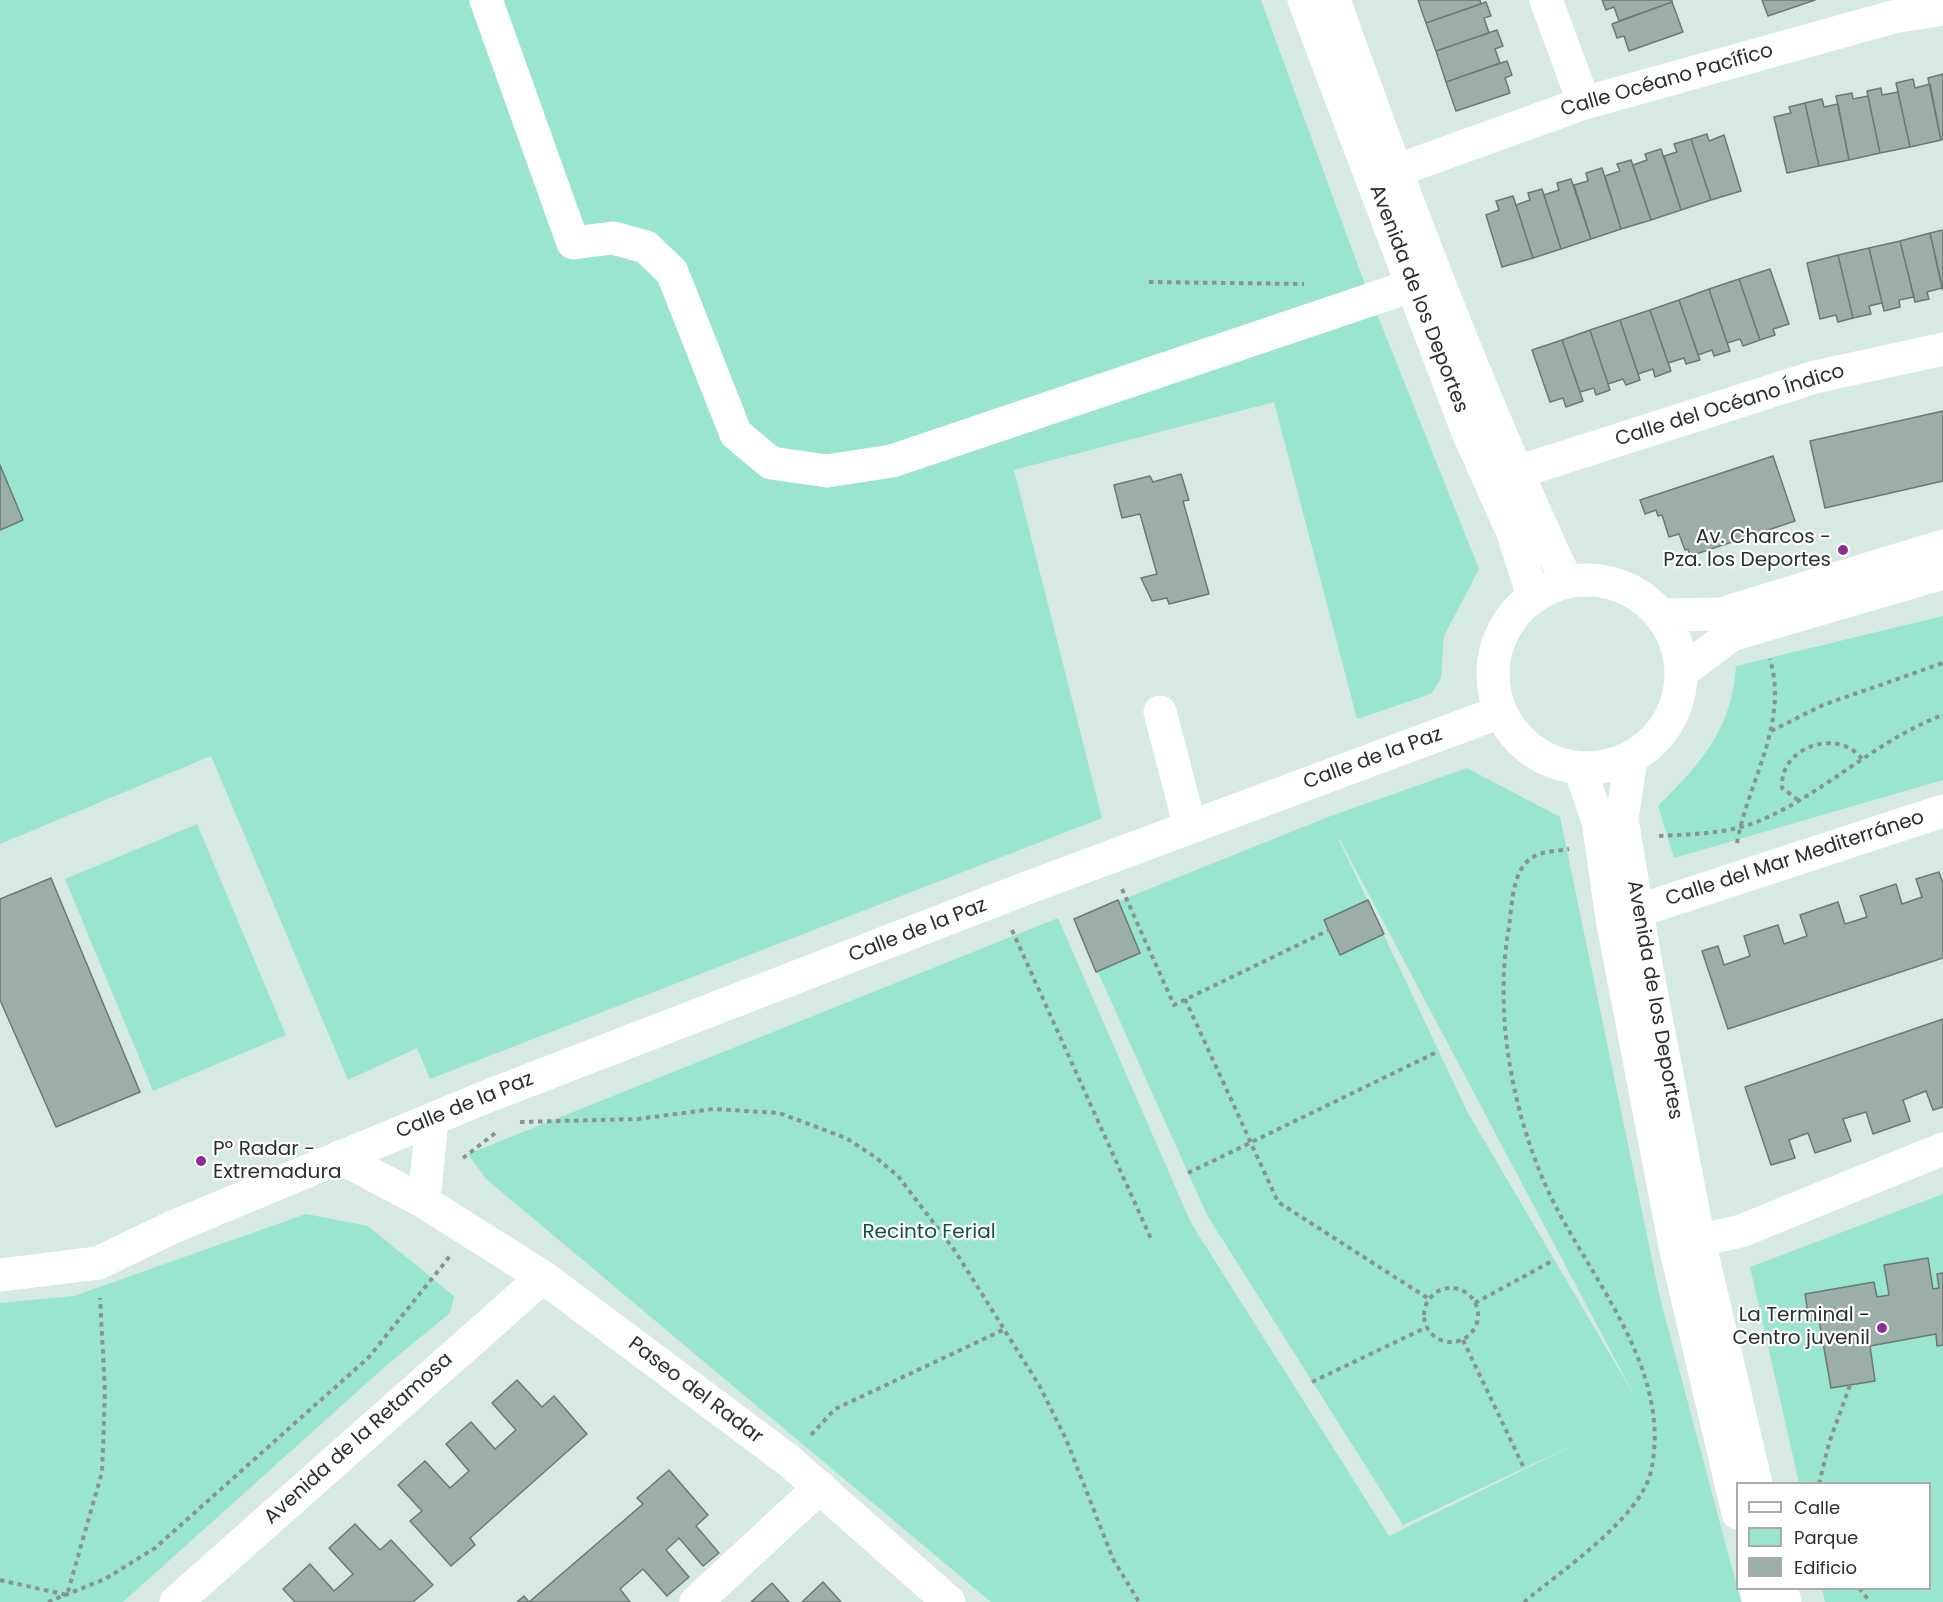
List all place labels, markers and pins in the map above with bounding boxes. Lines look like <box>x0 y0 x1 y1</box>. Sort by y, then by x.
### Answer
place label: Av. Charcos - Pza. los Deportes <box>1663 526 1831 573</box>
marker: Av. Charcos - Pza. los Deportes <box>1836 543 1850 557</box>
place label: Pº Radar - Extremadura <box>213 1138 341 1185</box>
marker: Pº Radar - Extremadura <box>194 1154 208 1168</box>
place label: La Terminal - Centro juvenil <box>1732 1304 1870 1351</box>
marker: La Terminal - Centro juvenil <box>1875 1321 1889 1335</box>

